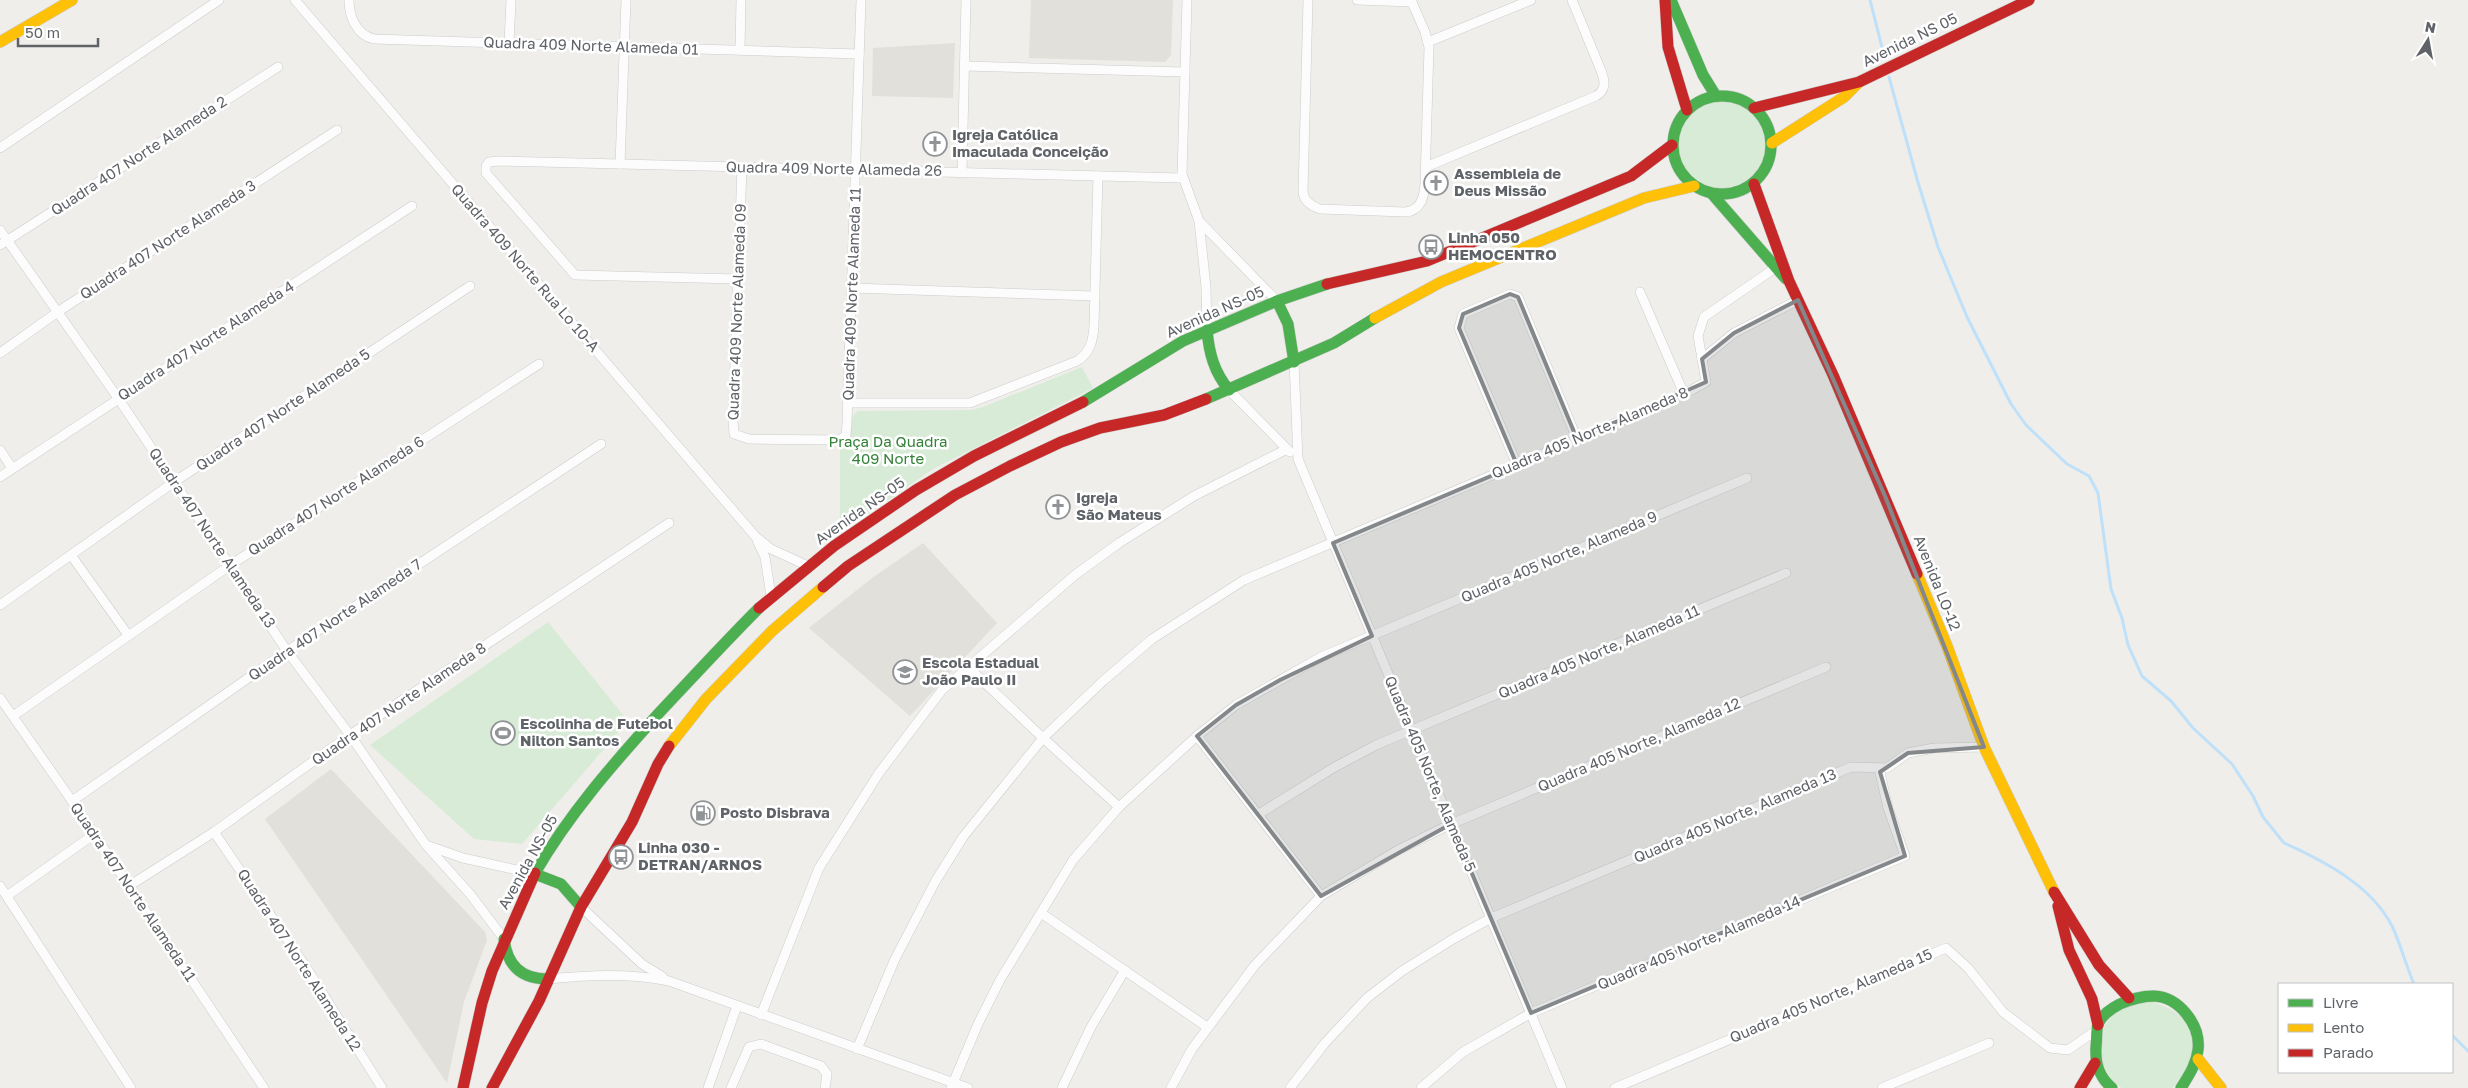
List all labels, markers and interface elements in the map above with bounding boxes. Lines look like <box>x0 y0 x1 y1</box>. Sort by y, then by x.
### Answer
street label: Avenida NS 05 <box>1859 8 1960 70</box>
scale bar <box>18 15 98 47</box>
north arrow <box>2403 15 2453 65</box>
text: N <box>2424 17 2437 36</box>
text: 50 m <box>25 23 60 41</box>
street label: Quadra 409 Norte Alameda 01 <box>483 32 699 58</box>
street label: Quadra 407 Norte Alameda 2 <box>47 91 230 219</box>
place label: Igreja Católica Imaculada Conceição <box>952 125 1109 160</box>
church icon: Igreja Católica Imaculada Conceição <box>922 131 948 157</box>
street label: Quadra 409 Norte Alameda 26 <box>726 157 942 179</box>
place label: Assembleia de Deus Missão <box>1454 164 1561 199</box>
church icon: Assembleia de Deus Missão <box>1423 170 1449 196</box>
street label: Quadra 407 Norte Alameda 3 <box>76 175 259 303</box>
street label: Quadra 409 Norte Rua Lo 10-A <box>448 180 604 355</box>
street label: Quadra 409 Norte Alameda 11 <box>838 187 864 401</box>
street label: Quadra 409 Norte Alameda 09 <box>723 203 749 421</box>
place label: Linha 050 HEMOCENTRO <box>1448 228 1557 263</box>
bus stop icon: Linha 050 HEMOCENTRO <box>1418 234 1444 260</box>
street label: Quadra 407 Norte Alameda 4 <box>114 276 297 404</box>
street label: Avenida NS-05 <box>1163 281 1266 341</box>
street label: Quadra 407 Norte Alameda 5 <box>192 344 373 474</box>
street label: Quadra 405 Norte, Alameda 8 <box>1489 382 1690 482</box>
street label: Quadra 407 Norte Alameda 6 <box>244 431 427 559</box>
park label: Praça Da Quadra 409 Norte <box>828 432 948 467</box>
street label: Quadra 407 Norte Alameda 13 <box>146 444 280 631</box>
street label: Avenida NS-05 <box>811 473 908 548</box>
place label: Igreja São Mateus <box>1076 488 1162 523</box>
church icon: Igreja São Mateus <box>1045 494 1071 520</box>
street label: Quadra 405 Norte, Alameda 9 <box>1458 506 1659 606</box>
street label: Avenida LO-12 <box>1911 532 1965 633</box>
street label: Quadra 407 Norte Alameda 7 <box>244 554 425 684</box>
street label: Quadra 405 Norte, Alameda 11 <box>1495 600 1702 702</box>
street label: Quadra 407 Norte Alameda 8 <box>308 638 489 768</box>
place label: Escola Estadual João Paulo II <box>922 653 1039 688</box>
school or university icon: Escola Estadual João Paulo II <box>892 659 918 685</box>
street label: Quadra 405 Norte, Alameda 5 <box>1381 673 1480 874</box>
street label: Quadra 405 Norte, Alameda 12 <box>1535 693 1743 795</box>
place label: Escolinha de Futebol Nilton Santos <box>520 714 673 749</box>
sports icon: Escolinha de Futebol Nilton Santos <box>490 720 516 746</box>
street label: Quadra 405 Norte, Alameda 13 <box>1631 764 1839 866</box>
street label: Quadra 407 Norte Alameda 11 <box>67 799 201 984</box>
fuel station icon: Posto Disbrava <box>690 800 716 826</box>
place label: Posto Disbrava <box>720 803 830 821</box>
street label: Avenida NS-05 <box>494 811 561 912</box>
place label: Linha 030 - DETRAN/ARNOS <box>638 838 762 873</box>
bus stop icon: Linha 030 - DETRAN/ARNOS <box>608 844 634 870</box>
street label: Quadra 407 Norte Alameda 12 <box>234 865 365 1054</box>
street label: Quadra 405 Norte, Alameda 14 <box>1594 891 1803 993</box>
street label: Quadra 405 Norte, Alameda 15 <box>1727 944 1935 1046</box>
legend <box>2278 983 2453 1073</box>
text: Livre <box>2323 993 2359 1011</box>
text: Lento <box>2323 1018 2364 1036</box>
text: Parado <box>2323 1043 2374 1061</box>

